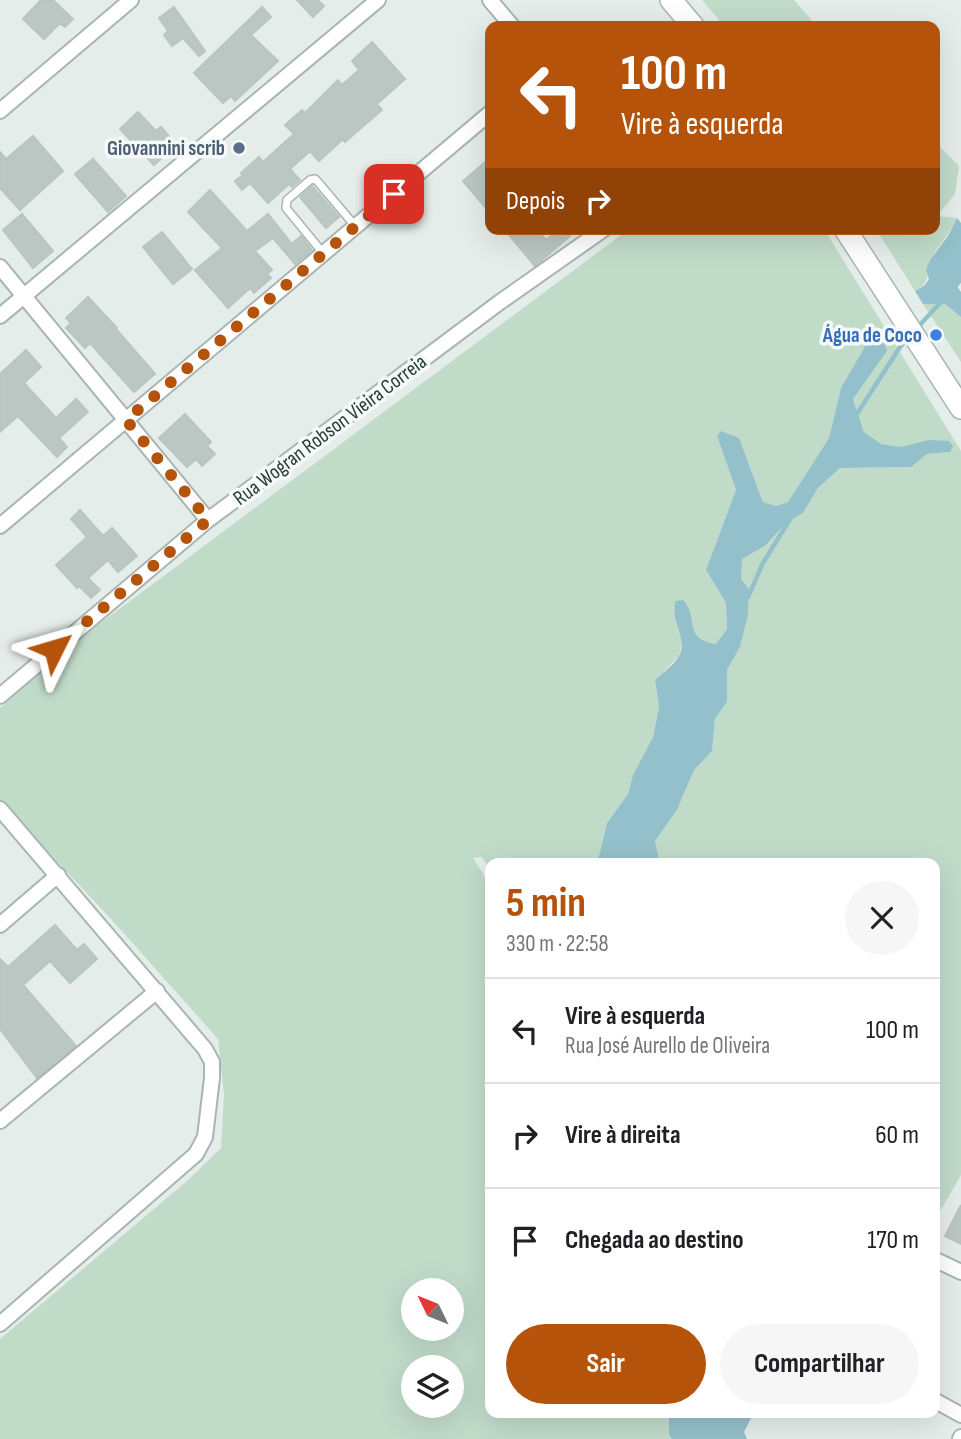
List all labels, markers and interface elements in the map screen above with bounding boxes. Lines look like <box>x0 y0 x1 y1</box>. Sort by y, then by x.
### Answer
text: 100 m <box>621 45 727 104</box>
icon: left <box>506 49 597 140</box>
text: Vire à esquerda <box>621 105 784 144</box>
place label: Giovannini scrib <box>107 136 225 161</box>
marker: Giovannini scrib <box>231 140 247 156</box>
pin <box>364 164 424 224</box>
icon: arrive <box>375 175 413 213</box>
icon: right <box>579 182 617 220</box>
text: Depois <box>506 186 565 217</box>
place label: Água de Coco <box>822 323 922 348</box>
marker: Água de Coco <box>928 327 944 343</box>
street label: Rua Wogran Robson Vieira Correia <box>228 349 432 511</box>
position arrow <box>17 612 91 686</box>
text: 5 min <box>506 878 586 929</box>
button: close <box>845 881 919 955</box>
text: 330 m · 22:58 <box>506 930 609 958</box>
text: Vire à esquerda <box>565 1001 705 1032</box>
icon: left <box>506 1012 544 1050</box>
text: 100 m <box>866 1015 919 1046</box>
text: Rua José Aurello de Oliveira <box>565 1032 770 1060</box>
icon: right <box>506 1117 544 1155</box>
text: Vire à direita <box>565 1120 681 1151</box>
text: 60 m <box>875 1120 919 1151</box>
icon: arrive <box>506 1222 544 1260</box>
text: Chegada ao destino <box>565 1225 744 1256</box>
text: 170 m <box>867 1225 919 1256</box>
north arrow <box>401 1278 464 1340</box>
map controls <box>401 1278 464 1418</box>
button: Sair <box>506 1324 706 1404</box>
button: Compartilhar <box>720 1324 919 1404</box>
button: layers <box>401 1355 464 1418</box>

